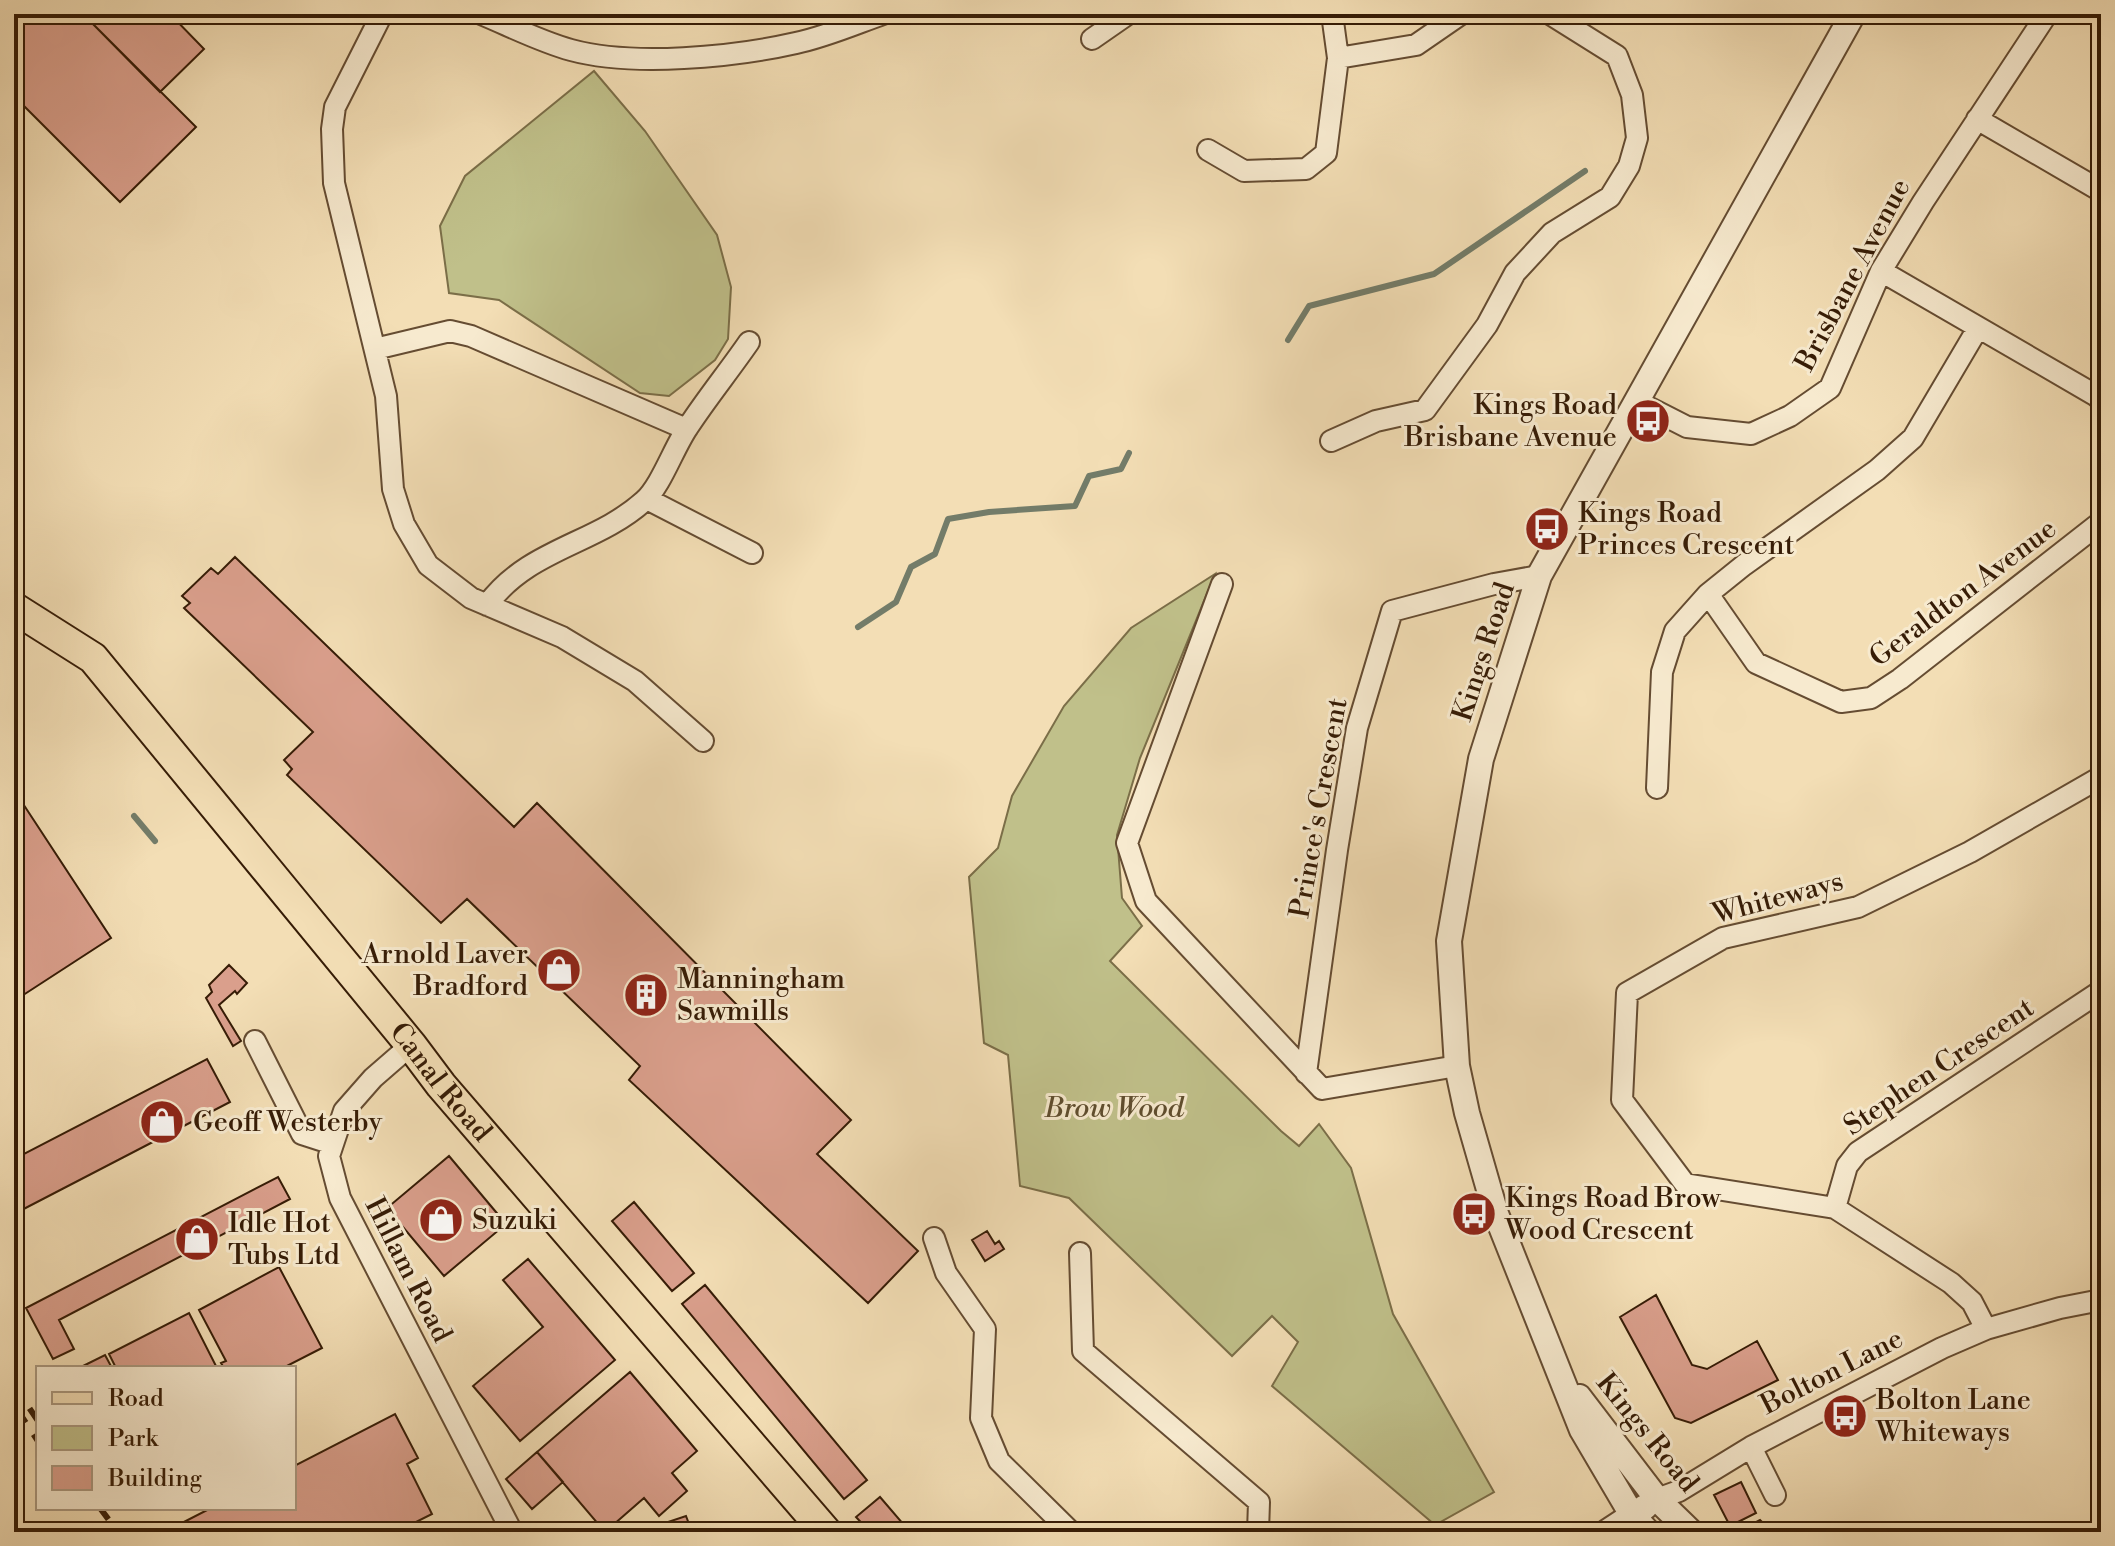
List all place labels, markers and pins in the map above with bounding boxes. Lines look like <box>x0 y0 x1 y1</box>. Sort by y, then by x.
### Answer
place label: Kings Road Brisbane Avenue <box>1403 388 1617 455</box>
bus stop icon: Kings Road Brisbane Avenue <box>1624 397 1672 445</box>
place label: Kings Road Princes Crescent <box>1578 496 1795 563</box>
bus stop icon: Kings Road Princes Crescent <box>1523 505 1571 553</box>
place label: Arnold Laver Bradford <box>361 937 528 1004</box>
shop icon: Arnold Laver Bradford <box>535 946 583 994</box>
place label: Manningham Sawmills <box>677 962 845 1029</box>
building icon: Manningham Sawmills <box>622 971 670 1019</box>
shop icon: Geoff Westerby <box>138 1098 186 1146</box>
place label: Geoff Westerby <box>193 1105 382 1140</box>
place label: Kings Road Brow Wood Crescent <box>1504 1181 1721 1248</box>
bus stop icon: Kings Road Brow Wood Crescent <box>1450 1190 1498 1238</box>
shop icon: Suzuki <box>417 1196 465 1244</box>
place label: Suzuki <box>472 1203 557 1238</box>
place label: Idle Hot Tubs Ltd <box>228 1206 340 1273</box>
shop icon: Idle Hot Tubs Ltd <box>173 1215 221 1263</box>
place label: Bolton Lane Whiteways <box>1875 1383 2031 1450</box>
bus stop icon: Bolton Lane Whiteways <box>1821 1392 1869 1440</box>

